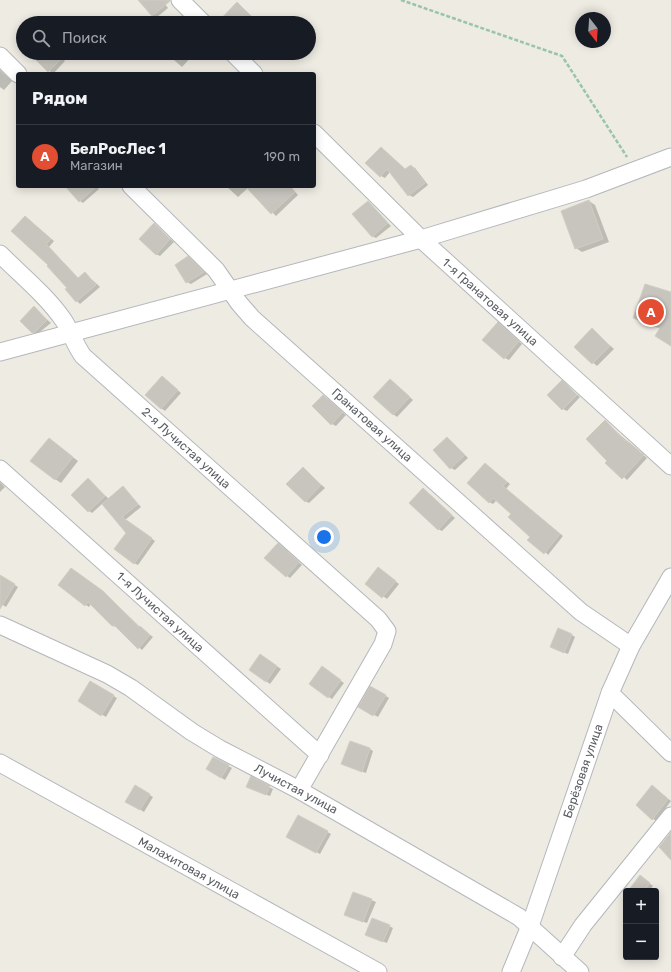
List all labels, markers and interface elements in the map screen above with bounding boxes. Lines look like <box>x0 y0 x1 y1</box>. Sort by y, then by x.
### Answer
north arrow <box>575 12 611 48</box>
search box <box>16 16 316 60</box>
icon: search <box>30 27 52 49</box>
text: Поиск <box>62 29 107 47</box>
text: Рядом <box>32 88 88 108</box>
text: БелРосЛес 1 <box>70 140 166 158</box>
text: A <box>40 149 50 164</box>
text: 190 m <box>264 149 300 164</box>
text: Магазин <box>70 158 123 173</box>
street label: 1-я Гранатовая улица <box>439 255 541 349</box>
pin: A <box>638 297 664 327</box>
street label: Гранатовая улица <box>329 385 415 465</box>
street label: 2-я Лучистая улица <box>139 405 233 491</box>
your location <box>314 527 334 547</box>
street label: 1-я Лучистая улица <box>113 569 207 655</box>
street label: Берёзовая улица <box>560 722 606 820</box>
street label: Лучистая улица <box>252 761 340 817</box>
street label: Малахитовая улица <box>136 834 242 902</box>
map controls <box>623 888 659 960</box>
button: + <box>623 888 659 924</box>
button: − <box>623 924 659 960</box>

